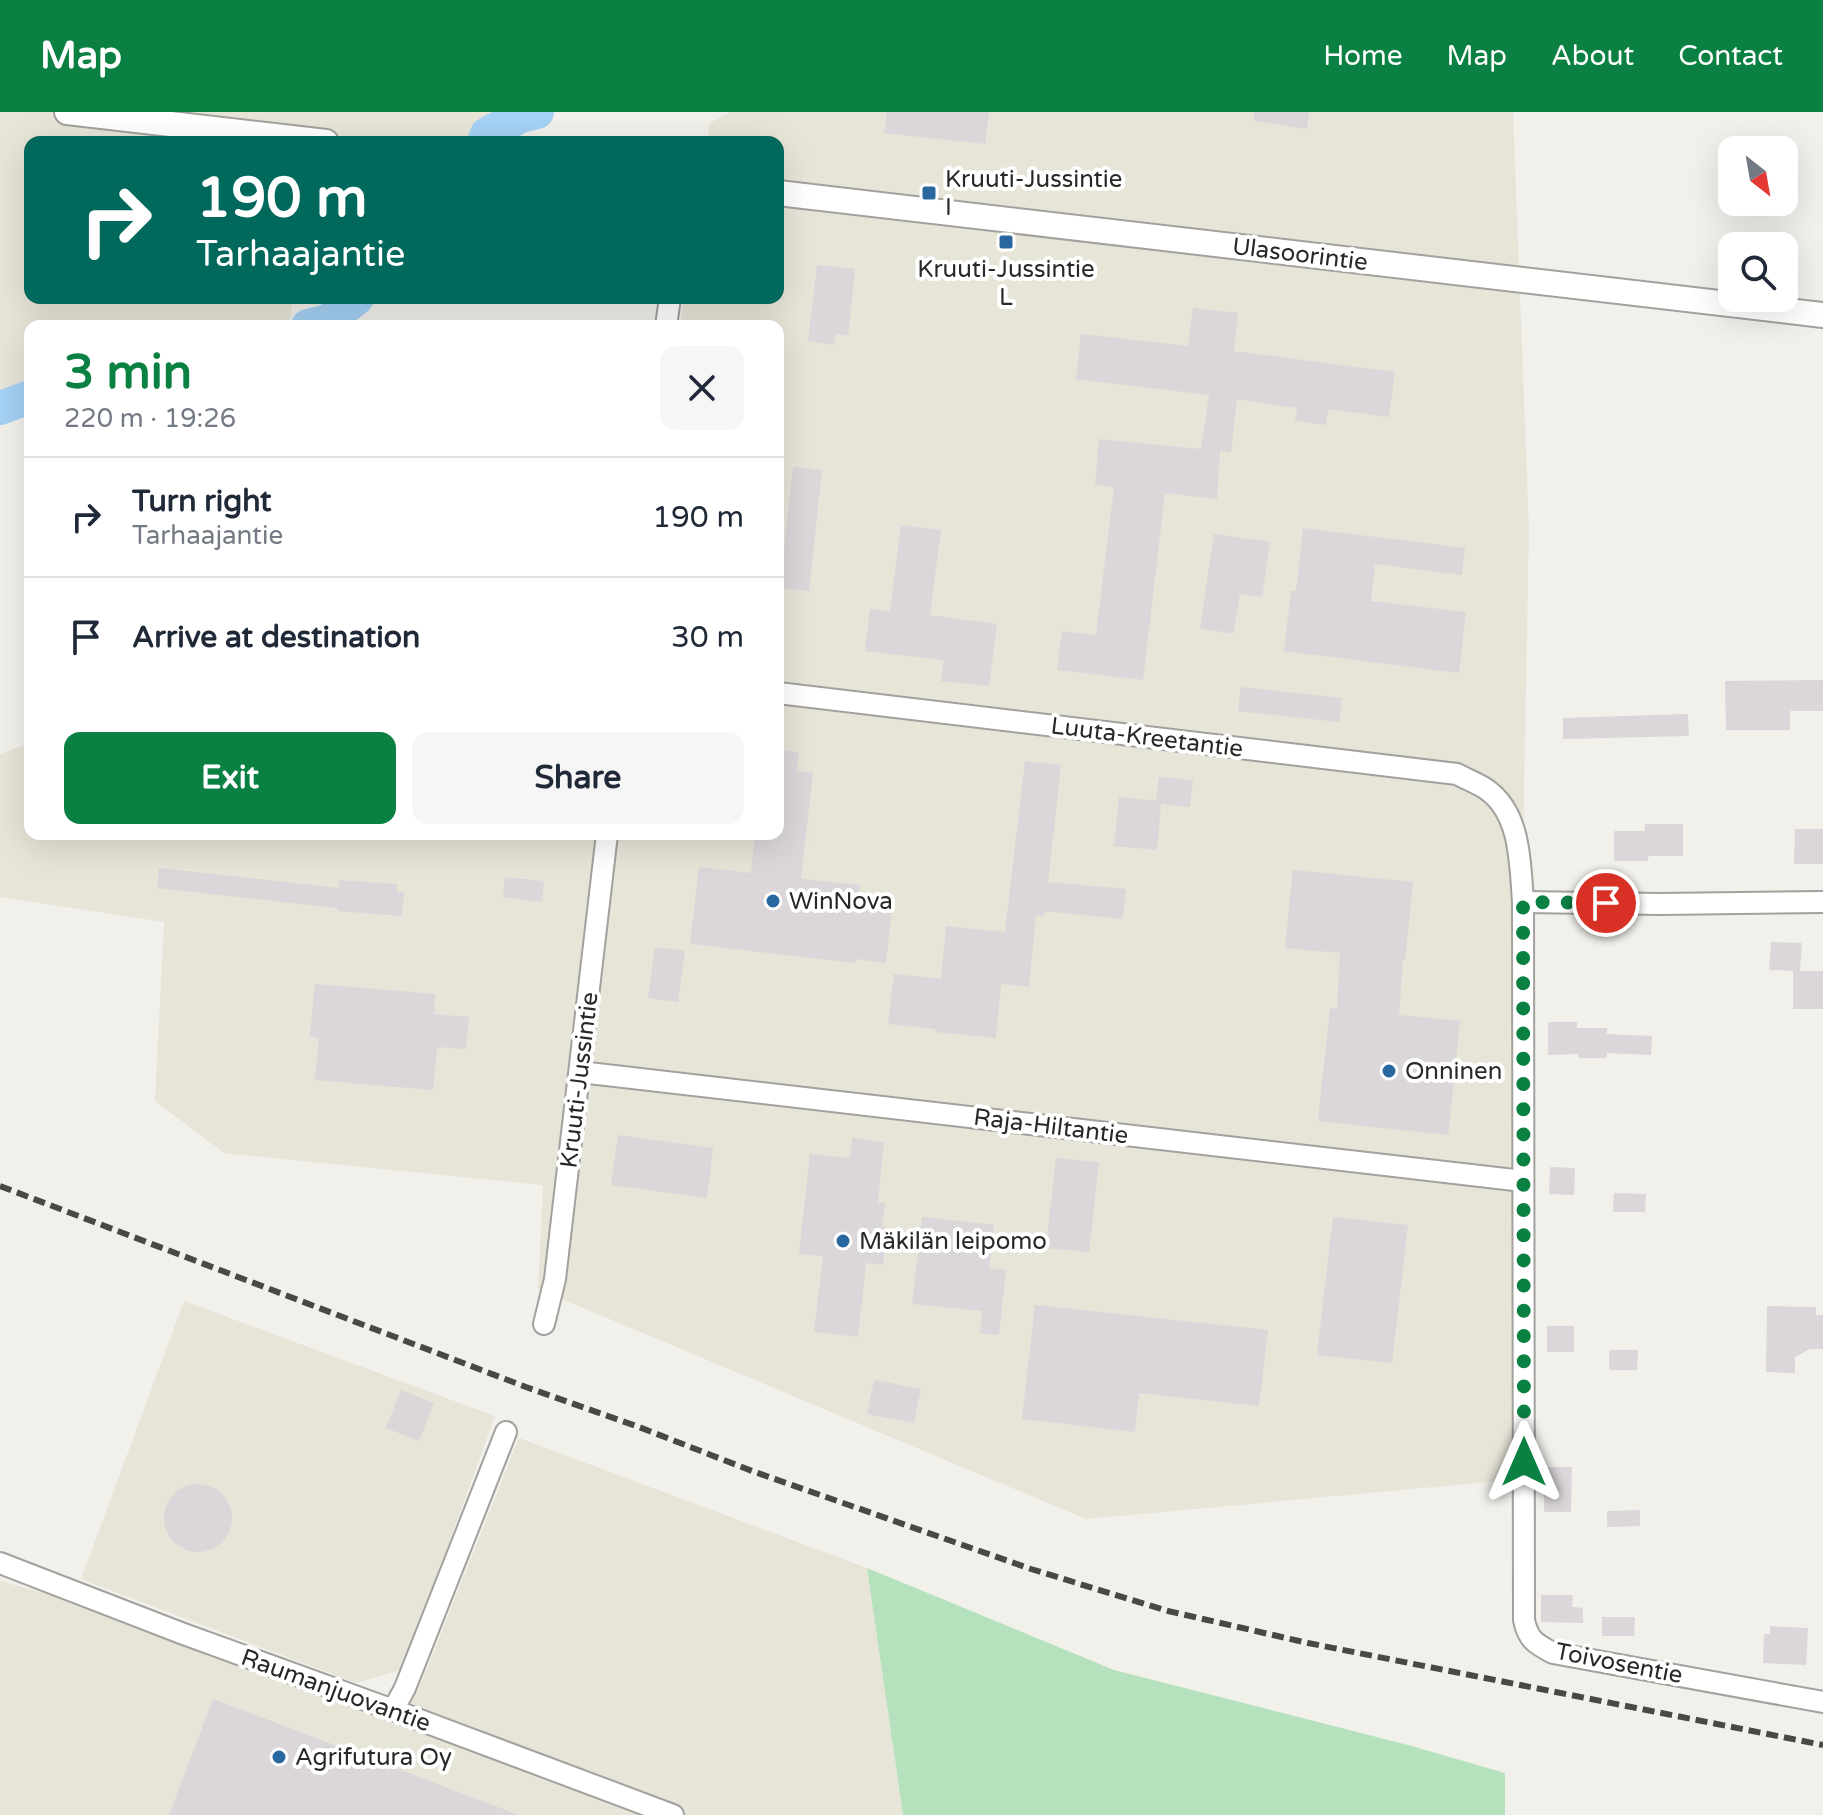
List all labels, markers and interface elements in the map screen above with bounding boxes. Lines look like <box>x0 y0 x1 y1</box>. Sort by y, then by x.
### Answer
text: Map <box>40 33 122 79</box>
text: Home <box>1323 39 1403 73</box>
text: Map <box>1447 39 1507 73</box>
text: About <box>1551 39 1634 73</box>
text: Contact <box>1678 39 1783 73</box>
north arrow <box>1718 136 1798 216</box>
map controls <box>1718 136 1798 312</box>
text: 190 m <box>196 165 367 232</box>
place label: Kruuti-Jussintie I <box>945 165 1122 222</box>
icon: right <box>64 168 168 272</box>
marker: Kruuti-Jussintie I <box>920 184 938 202</box>
street label: Ulasoorintie <box>1231 232 1369 277</box>
button: search <box>1718 232 1798 312</box>
text: Tarhaajantie <box>196 233 405 276</box>
marker: Kruuti-Jussintie L <box>997 233 1015 251</box>
place label: Kruuti-Jussintie L <box>917 255 1095 312</box>
text: 3 min <box>64 344 192 402</box>
button: close <box>660 346 744 430</box>
text: 220 m · 19:26 <box>64 403 236 434</box>
text: Turn right <box>132 483 272 520</box>
icon: right <box>64 495 108 539</box>
text: 190 m <box>652 499 744 536</box>
text: Tarhaajantie <box>132 520 283 551</box>
icon: arrive <box>64 615 108 659</box>
text: Arrive at destination <box>132 619 420 656</box>
text: 30 m <box>671 619 744 656</box>
street label: Luuta-Kreetantie <box>1049 711 1245 764</box>
button: Exit <box>64 732 396 824</box>
button: Share <box>412 732 744 824</box>
pin <box>1572 869 1640 937</box>
icon: arrive <box>1584 881 1628 925</box>
place label: WinNova <box>789 887 893 916</box>
marker: WinNova <box>764 892 782 910</box>
street label: Kruuti-Jussintie <box>554 990 605 1170</box>
place label: Onninen <box>1405 1057 1502 1086</box>
marker: Onninen <box>1380 1062 1398 1080</box>
street label: Raja-Hiltantie <box>972 1103 1130 1150</box>
place label: Mäkilän leipomo <box>859 1227 1047 1256</box>
marker: Mäkilän leipomo <box>834 1232 852 1250</box>
position arrow <box>1482 1420 1566 1504</box>
street label: Toivosentie <box>1553 1637 1685 1690</box>
street label: Raumanjuovantie <box>237 1643 435 1738</box>
place label: Agrifutura Oy <box>295 1743 452 1772</box>
marker: Agrifutura Oy <box>270 1748 288 1766</box>

